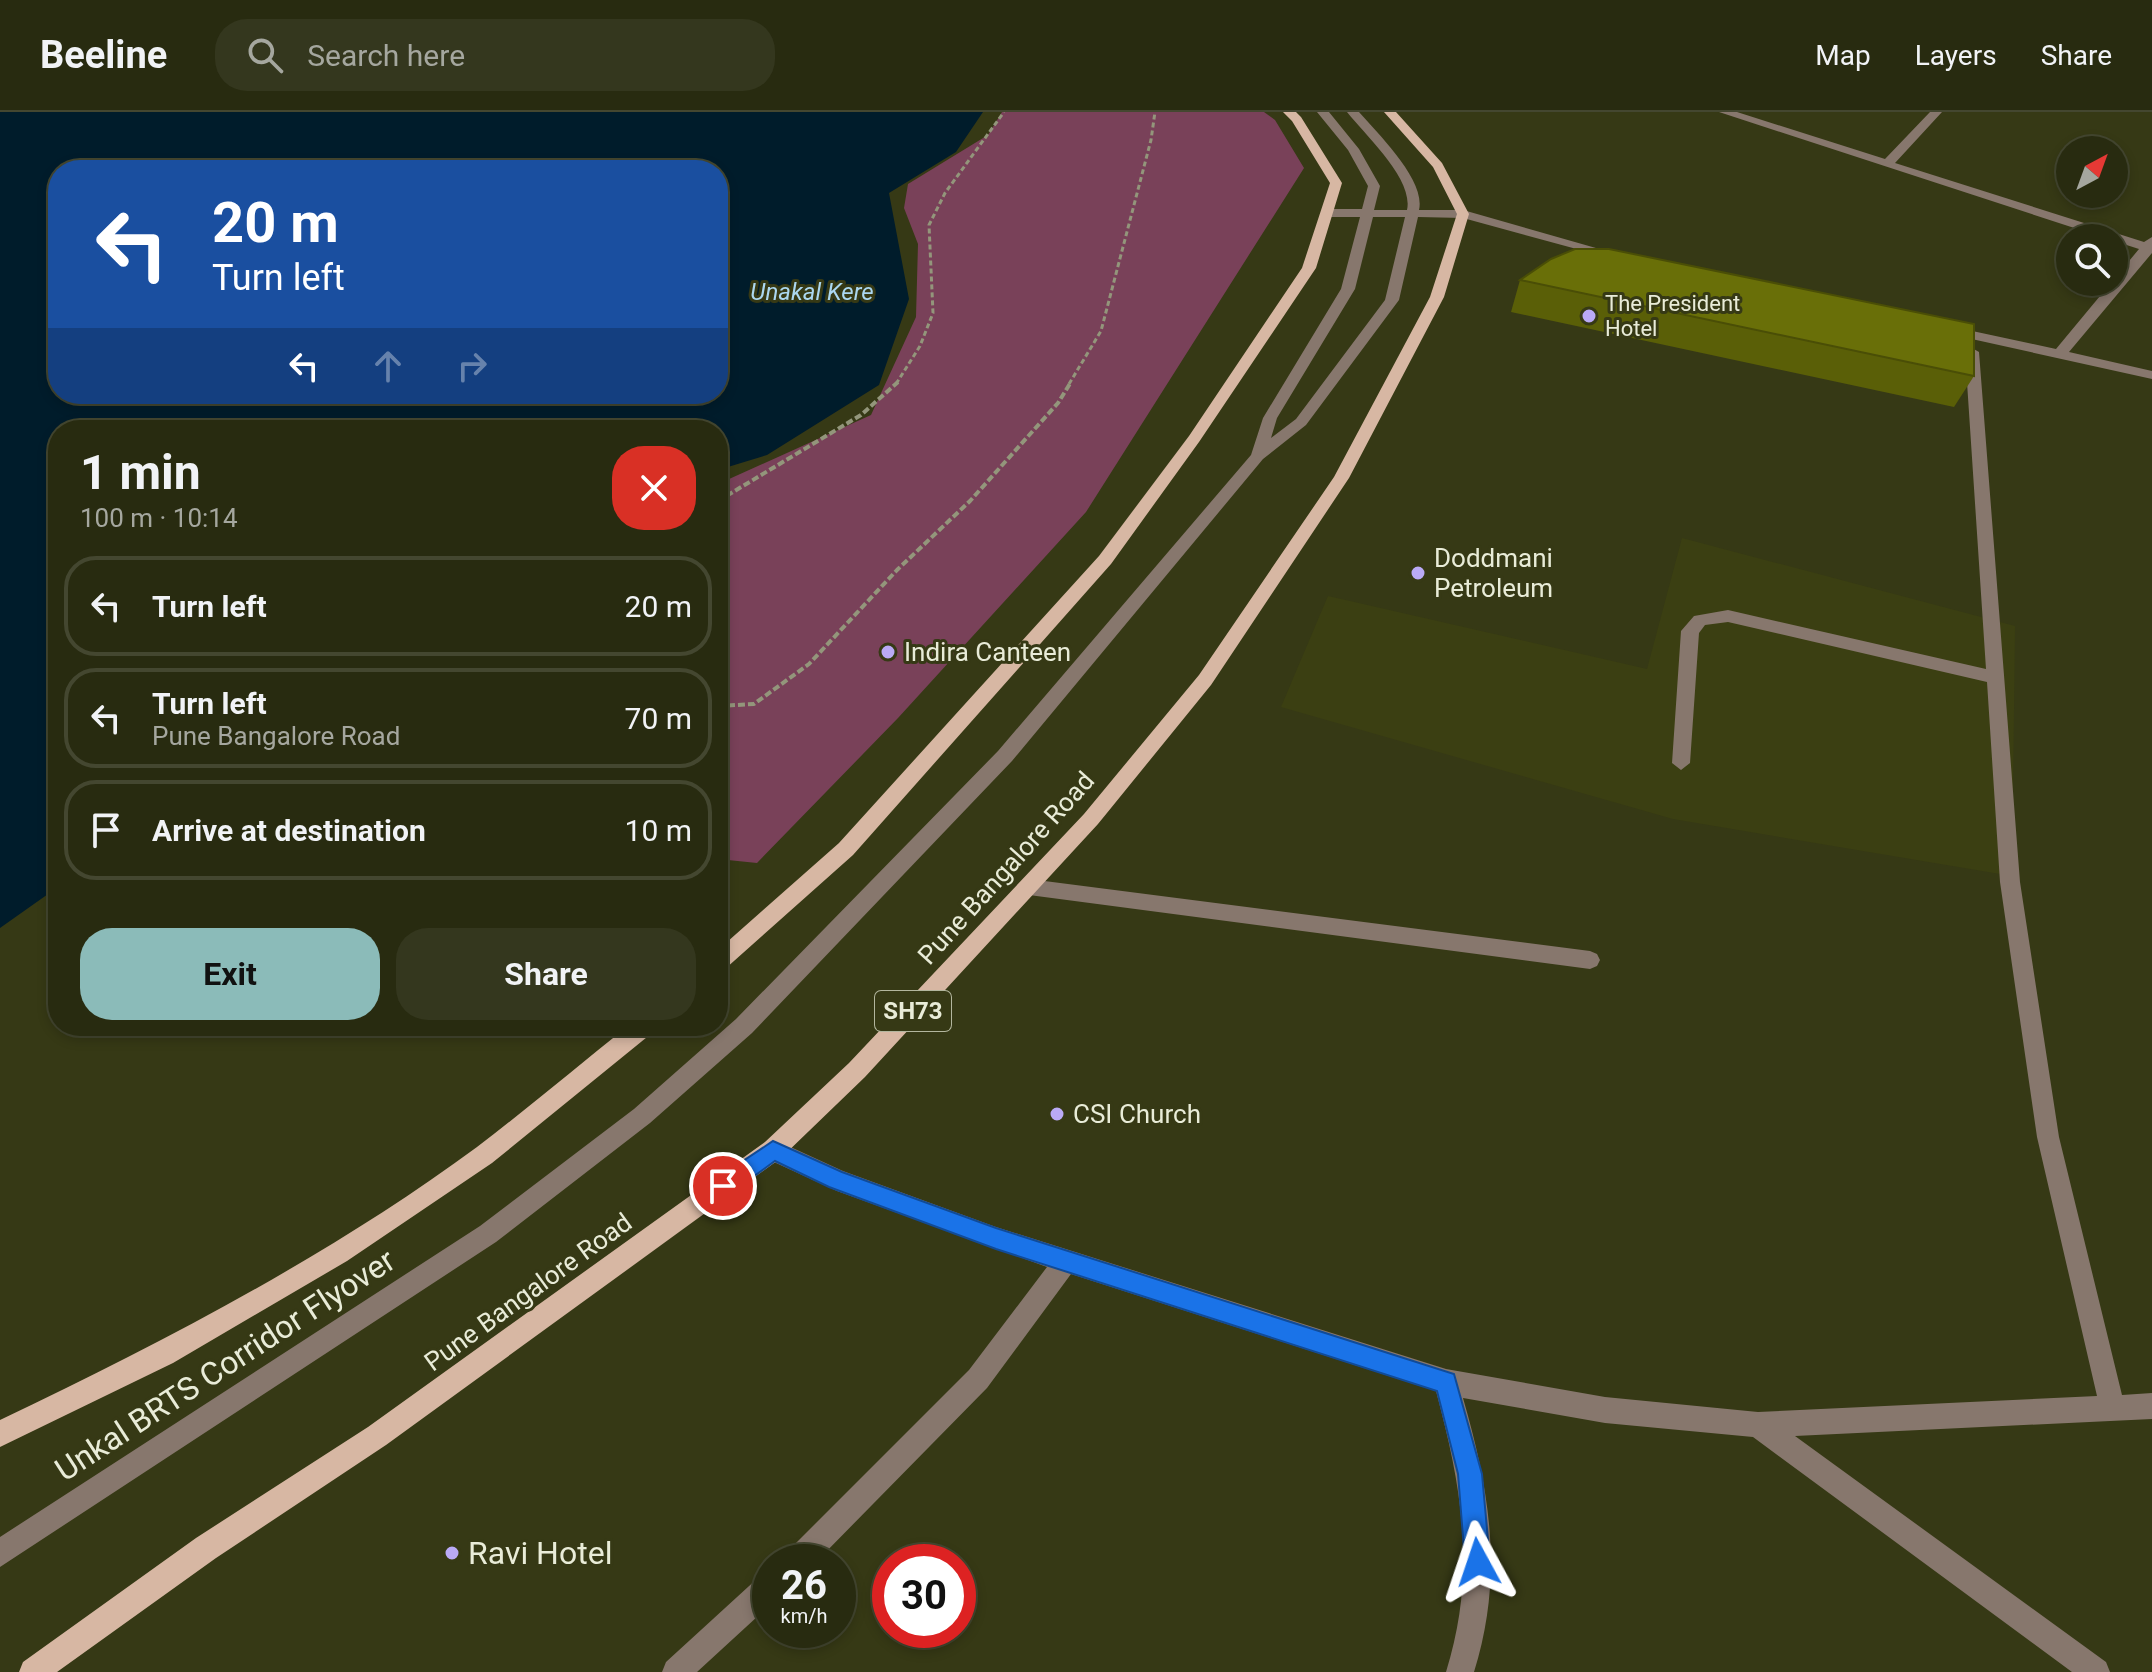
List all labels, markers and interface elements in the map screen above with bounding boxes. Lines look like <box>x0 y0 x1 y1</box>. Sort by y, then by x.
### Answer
search box <box>215 19 775 91</box>
text: Beeline <box>40 33 167 77</box>
icon: search <box>243 33 287 77</box>
text: Search here <box>307 38 465 73</box>
text: Map <box>1815 39 1871 72</box>
text: Layers <box>1915 39 1997 72</box>
text: Share <box>2041 39 2112 72</box>
north arrow <box>2056 136 2128 208</box>
map controls <box>2056 136 2128 296</box>
text: 20 m <box>212 190 339 256</box>
icon: left <box>80 192 184 296</box>
button: search <box>2056 224 2128 296</box>
text: Turn left <box>212 257 345 299</box>
water label: Unakal Kere <box>750 278 874 306</box>
place label: The President Hotel <box>1605 291 1740 341</box>
marker: The President Hotel <box>1580 307 1598 325</box>
icon: left <box>282 344 326 388</box>
icon: ahead <box>366 344 410 388</box>
icon: right <box>450 344 494 388</box>
text: 1 min <box>80 444 201 501</box>
button: close <box>612 446 696 530</box>
text: 100 m · 10:14 <box>80 503 238 533</box>
place label: Doddmani Petroleum <box>1434 543 1553 603</box>
marker: Doddmani Petroleum <box>1409 564 1427 582</box>
icon: left <box>84 584 128 628</box>
text: Turn left <box>152 589 267 624</box>
text: 20 m <box>625 589 692 624</box>
place label: Indira Canteen <box>904 637 1071 667</box>
marker: Indira Canteen <box>879 643 897 661</box>
text: Turn left <box>152 686 267 721</box>
icon: left <box>84 696 128 740</box>
text: 70 m <box>625 701 692 736</box>
text: Pune Bangalore Road <box>152 721 400 751</box>
street label: Pune Bangalore Road <box>912 766 1100 970</box>
icon: arrive <box>84 808 128 852</box>
text: Arrive at destination <box>152 813 426 848</box>
text: 10 m <box>625 813 692 848</box>
button: Exit <box>80 928 380 1020</box>
button: Share <box>396 928 696 1020</box>
road number: SH73 <box>875 991 951 1031</box>
place label: CSI Church <box>1073 1099 1201 1129</box>
marker: CSI Church <box>1048 1105 1066 1123</box>
pin <box>689 1152 757 1220</box>
icon: arrive <box>701 1164 745 1208</box>
street label: Pune Bangalore Road <box>419 1207 637 1377</box>
street label: Unkal BRTS Corridor Flyover <box>48 1241 402 1489</box>
position arrow <box>1436 1520 1520 1604</box>
place label: Ravi Hotel <box>468 1534 612 1572</box>
marker: Ravi Hotel <box>443 1544 461 1562</box>
speed limit sign: 30 <box>872 1544 976 1648</box>
text: 26 <box>781 1562 827 1609</box>
text: km/h <box>781 1604 827 1628</box>

